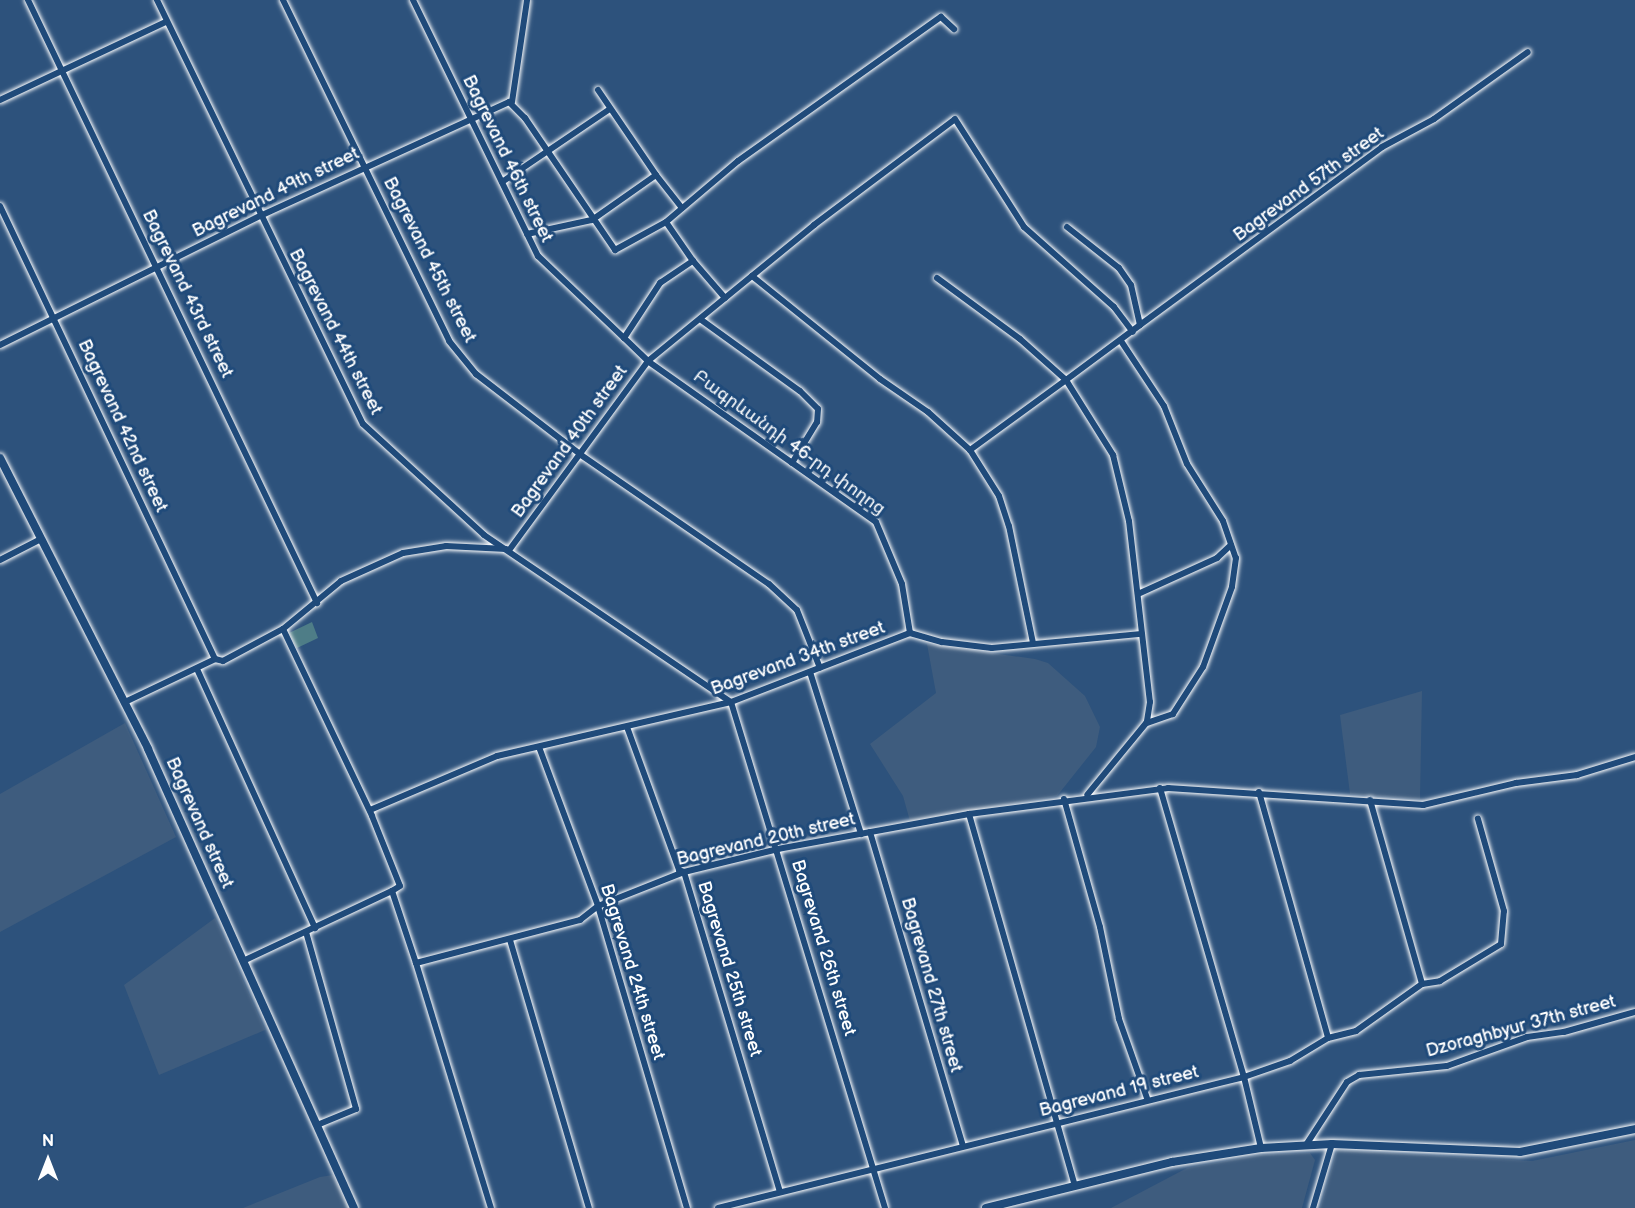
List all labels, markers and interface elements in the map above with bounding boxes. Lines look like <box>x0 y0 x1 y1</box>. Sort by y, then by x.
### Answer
street label: Bagrevand 46th street <box>457 72 557 246</box>
street label: Bagrevand 57th street <box>1230 123 1388 247</box>
street label: Bagrevand 49th street <box>189 143 363 243</box>
street label: Bagrevand 45th street <box>378 174 480 346</box>
street label: Bagrevand 43rd street <box>137 206 237 382</box>
street label: Bagrevand 44th street <box>284 245 386 419</box>
street label: Bagrevand 42nd street <box>72 336 172 516</box>
street label: Bagrevand 40th street <box>507 362 633 522</box>
street label: Բագրևանդի 46-րդ փողոց <box>689 366 889 520</box>
street label: Bagrevand 34th street <box>708 617 888 701</box>
street label: Bagrevand street <box>160 754 238 892</box>
street label: Bagrevand 20th street <box>675 809 857 871</box>
street label: Bagrevand 26th street <box>786 857 860 1039</box>
street label: Bagrevand 25th street <box>692 879 766 1059</box>
street label: Bagrevand 24th street <box>595 881 669 1063</box>
street label: Bagrevand 27th street <box>896 895 966 1075</box>
street label: Dzoraghbyur 37th street <box>1424 991 1618 1063</box>
street label: Bagrevand 19 street <box>1037 1062 1201 1122</box>
north arrow <box>18 1130 78 1190</box>
text: N <box>42 1132 54 1151</box>

